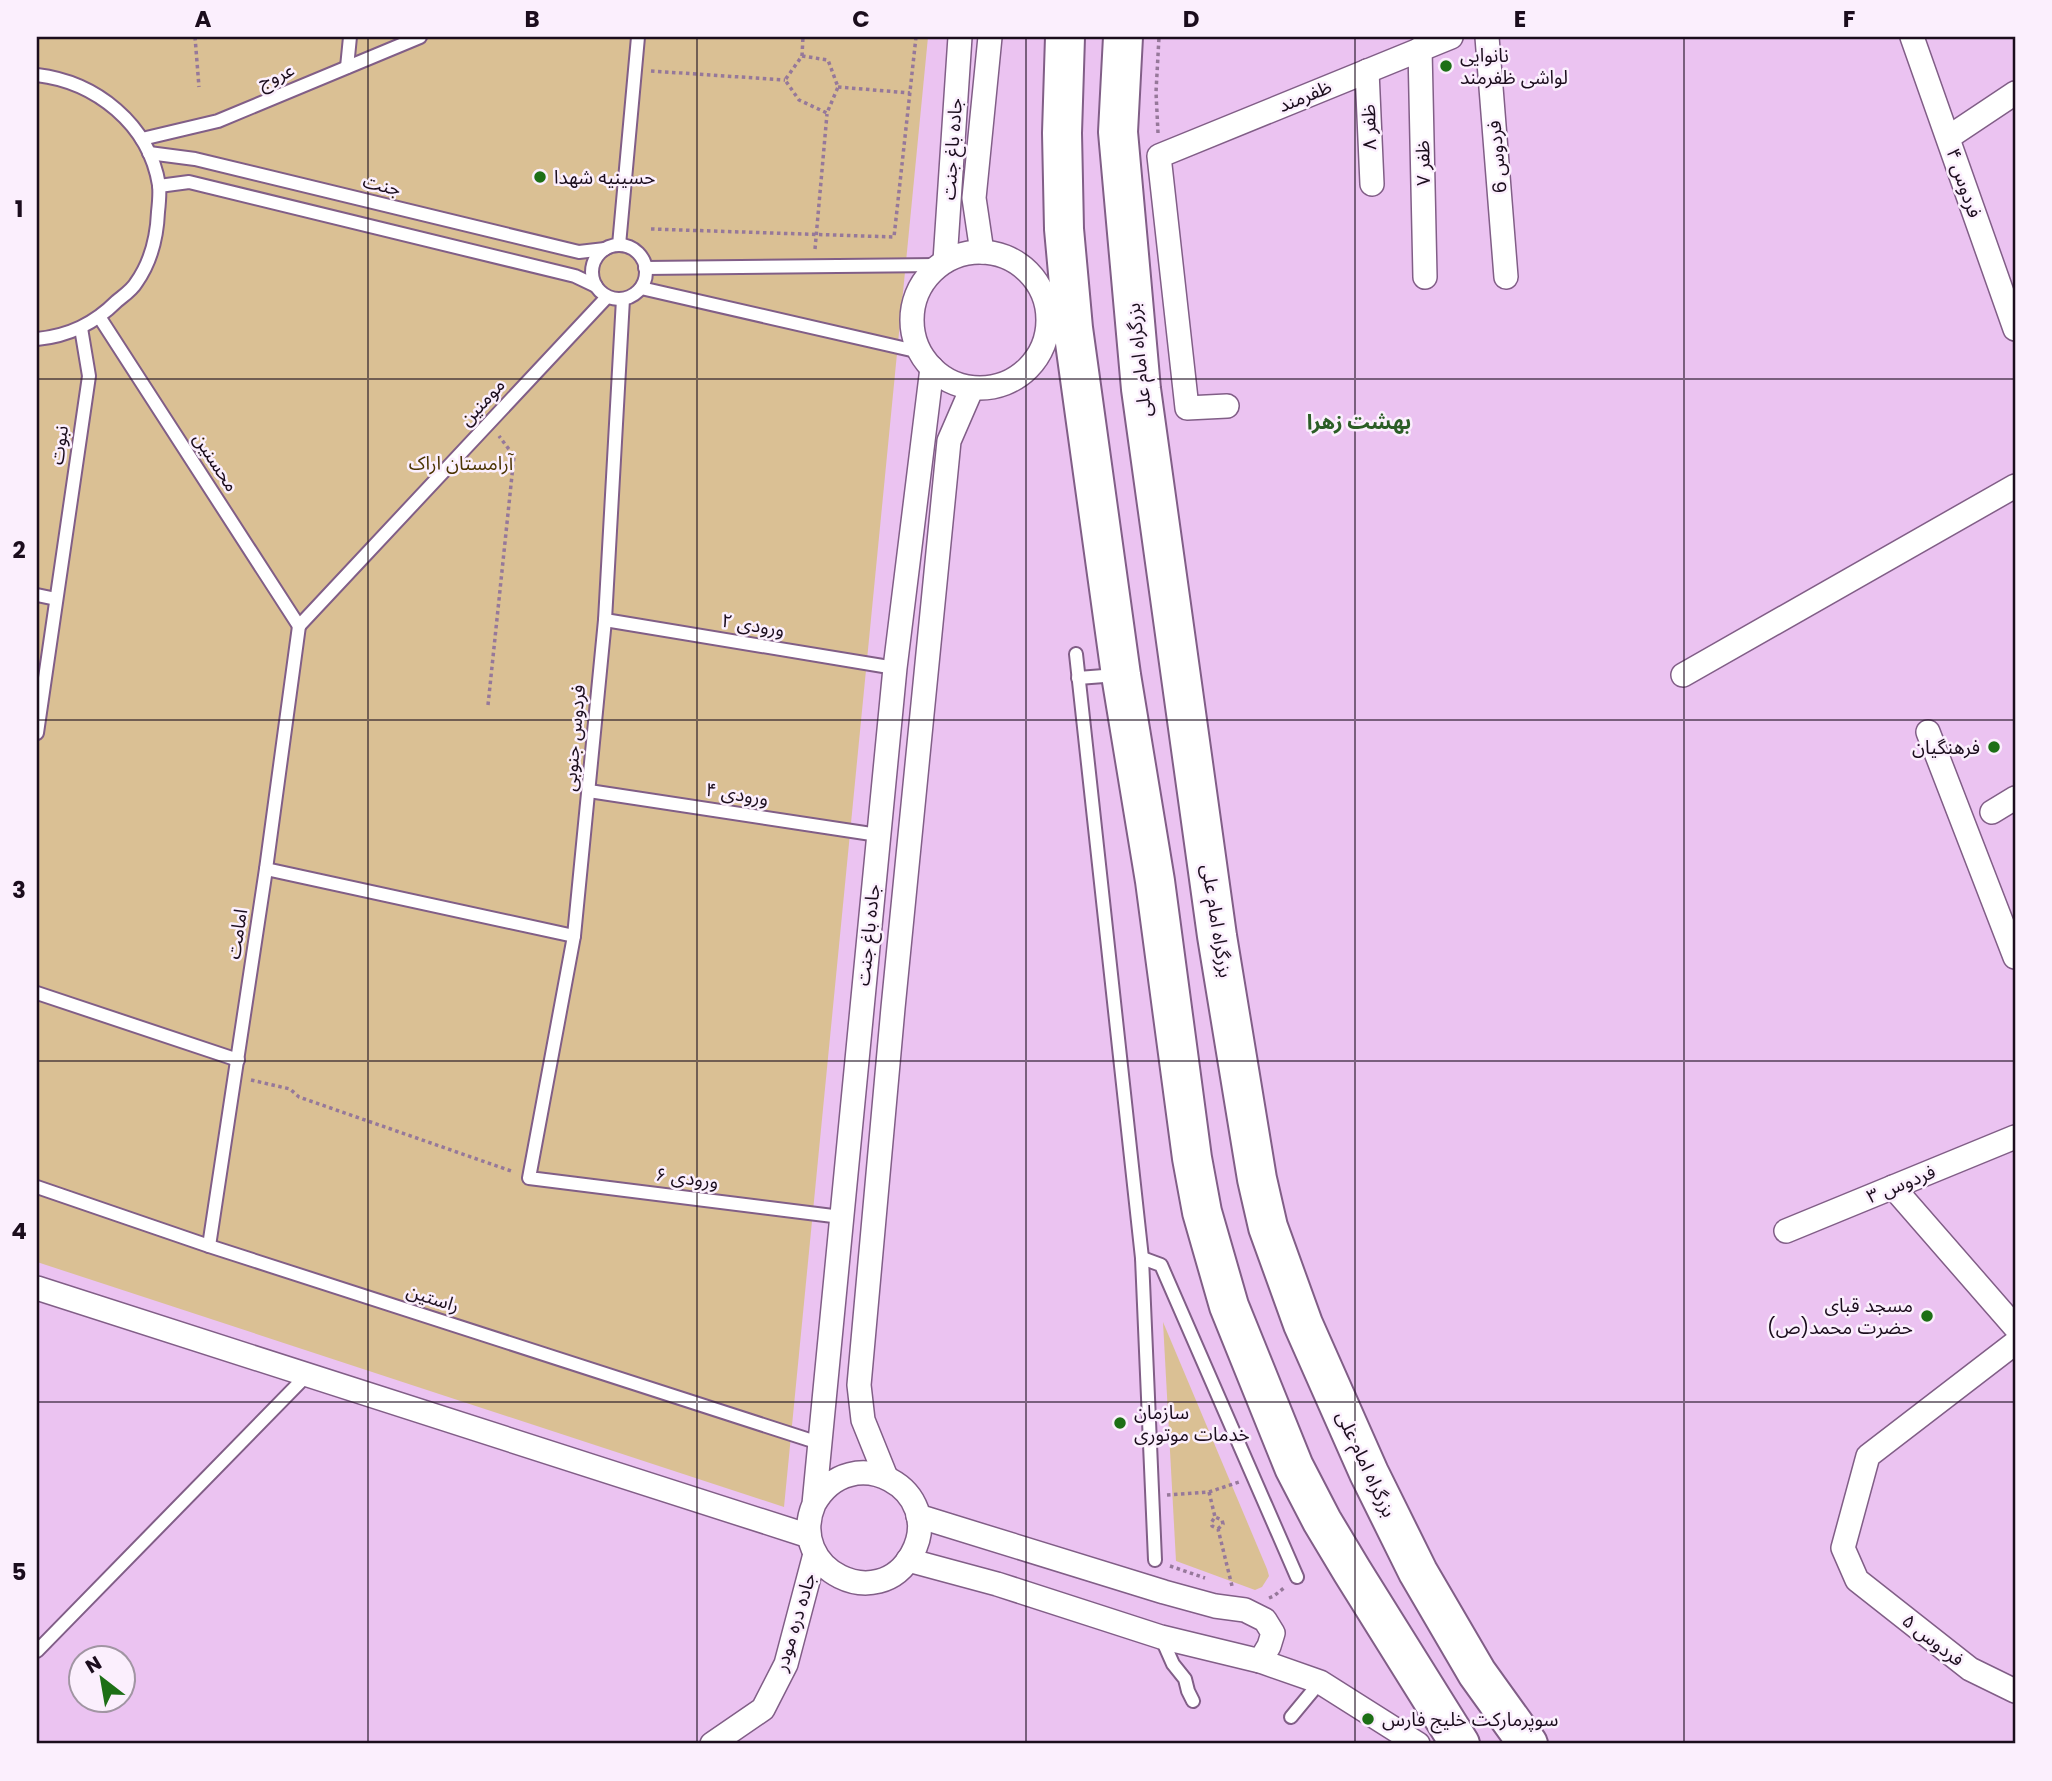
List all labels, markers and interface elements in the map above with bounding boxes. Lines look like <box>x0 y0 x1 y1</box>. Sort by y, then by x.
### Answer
text: A <box>195 3 212 35</box>
text: B <box>524 3 540 35</box>
text: C <box>852 3 870 35</box>
text: D <box>1183 3 1199 35</box>
text: E <box>1514 3 1526 35</box>
text: F <box>1843 3 1855 35</box>
place label: نانوایی لواشی ظفرمند <box>1460 42 1568 91</box>
street label: عروج <box>253 56 299 96</box>
marker: نانوایی لواشی ظفرمند <box>1438 58 1454 74</box>
street label: ظفرمند <box>1274 73 1336 119</box>
street label: جاده باغ جنت <box>935 97 969 201</box>
street label: ظفر ۸ <box>1355 104 1383 150</box>
street label: فردوس 6 <box>1480 119 1514 195</box>
street label: ظفر ۷ <box>1409 140 1437 186</box>
street label: فردوس ۴ <box>1940 145 1988 221</box>
place label: حسینیه شهدا <box>554 164 656 191</box>
street label: جنت <box>360 167 404 203</box>
marker: حسینیه شهدا <box>532 169 548 185</box>
text: 1 <box>15 193 23 225</box>
street label: بزرگراه امام علی <box>1120 302 1159 418</box>
street label: مومنین <box>453 372 511 432</box>
district label: بهشت زهرا <box>1307 407 1411 436</box>
street label: نبوت <box>43 424 75 466</box>
street label: محسنین <box>187 427 245 497</box>
park label: آرامستان اراک <box>409 450 515 477</box>
text: 2 <box>12 534 26 566</box>
street label: ورودی ۲ <box>720 607 786 643</box>
street label: فردوس جنوبی <box>556 684 592 792</box>
place label: فرهنگیان <box>1912 734 1980 761</box>
marker: فرهنگیان <box>1986 739 2002 755</box>
street label: ورودی ۴ <box>704 776 770 812</box>
street label: بزرگراه امام علی <box>1194 862 1239 980</box>
text: 3 <box>12 874 26 906</box>
street label: جاده باغ جنت <box>849 883 887 987</box>
street label: امامت <box>220 907 254 961</box>
street label: فردوس ۳ <box>1863 1158 1939 1210</box>
street label: ورودی ۶ <box>654 1161 720 1195</box>
text: 4 <box>11 1215 27 1247</box>
street label: راستین <box>403 1277 463 1319</box>
place label: مسجد قبای حضرت محمد‌(ص) <box>1767 1292 1913 1341</box>
marker: مسجد قبای حضرت محمد‌(ص) <box>1919 1308 1935 1324</box>
place label: سازمان خدمات موتوری <box>1134 1399 1250 1448</box>
street label: بزرگراه امام علی <box>1329 1406 1402 1522</box>
marker: سازمان خدمات موتوری <box>1112 1415 1128 1431</box>
text: 5 <box>12 1556 26 1588</box>
street label: جاده دره مودر <box>767 1569 823 1675</box>
street label: فردوس ۵ <box>1896 1607 1970 1673</box>
north arrow <box>66 1644 136 1714</box>
text: N <box>80 1650 107 1680</box>
place label: سوپرمارکت خلیج فارس <box>1382 1706 1558 1734</box>
marker: سوپرمارکت خلیج فارس <box>1360 1711 1376 1727</box>

